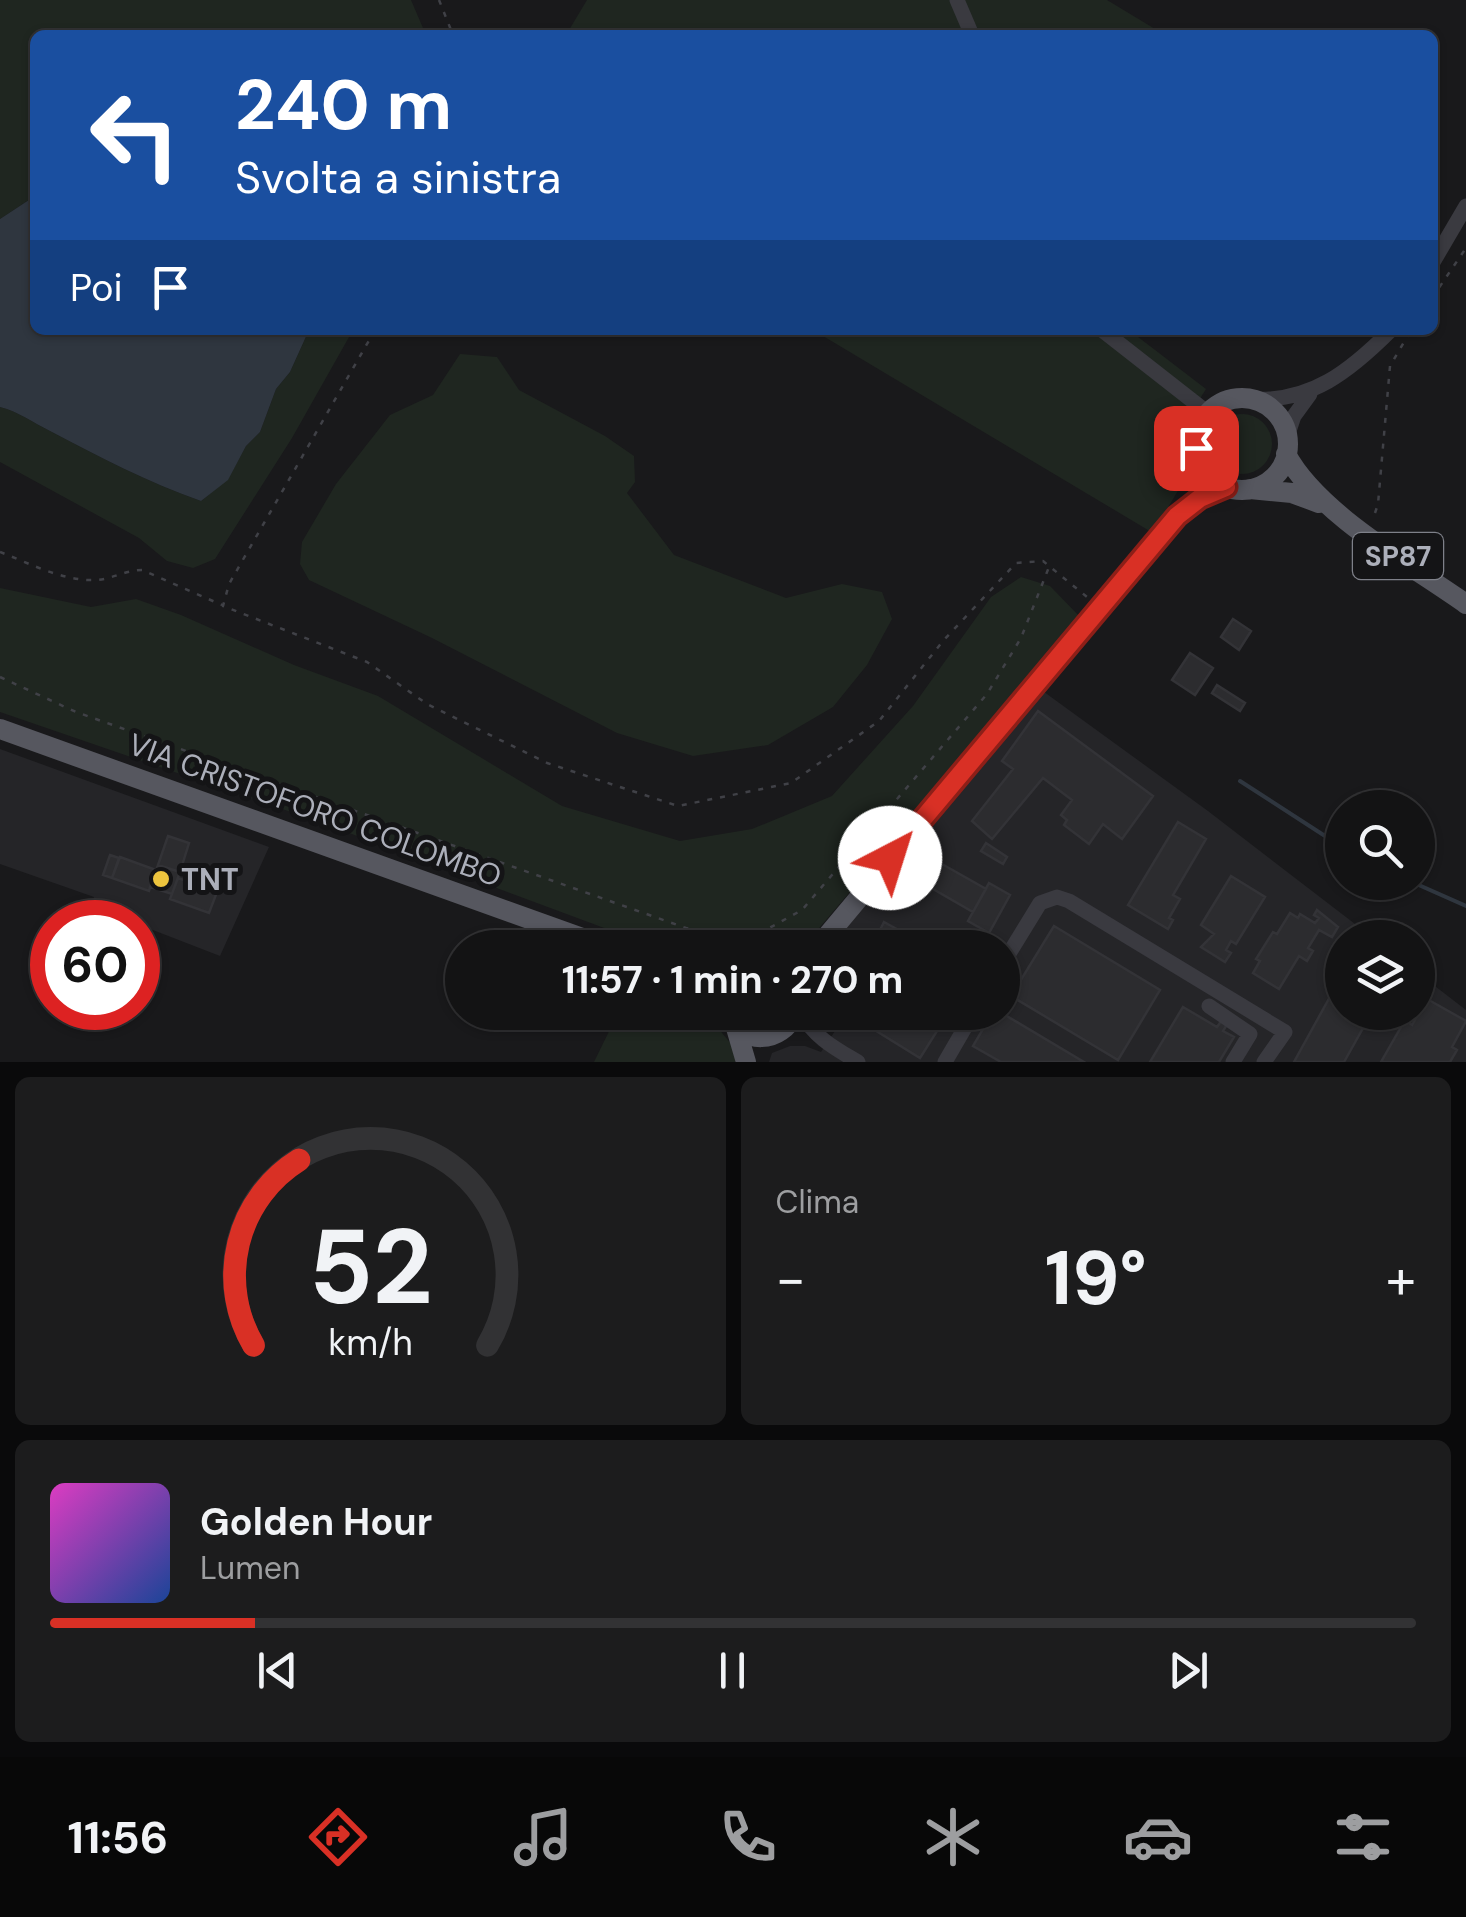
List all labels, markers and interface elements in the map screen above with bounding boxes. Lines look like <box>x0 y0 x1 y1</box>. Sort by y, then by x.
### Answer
text: 240 m <box>235 60 452 151</box>
icon: left <box>70 70 200 200</box>
text: Svolta a sinistra <box>235 148 561 207</box>
icon: arrive <box>143 260 198 315</box>
text: Poi <box>70 263 123 313</box>
pin <box>1154 406 1239 491</box>
icon: arrive <box>1169 421 1224 476</box>
road number: SP87 <box>1353 533 1443 579</box>
street label: VIA CRISTOFORO COLOMBO <box>123 724 507 896</box>
map controls <box>1325 790 1435 1030</box>
button: search <box>1325 790 1435 900</box>
position arrow <box>838 806 942 910</box>
place label: TNT <box>181 860 239 899</box>
marker: TNT <box>150 868 172 890</box>
speed limit sign: 60 <box>30 900 160 1030</box>
button: layers <box>1325 920 1435 1030</box>
text: 11:57 · 1 min · 270 m <box>562 955 903 1005</box>
text: Clima <box>776 1181 859 1223</box>
text: 52 <box>308 1200 432 1335</box>
text: 19° <box>1045 1230 1147 1327</box>
text: − <box>776 1243 806 1315</box>
text: + <box>1386 1243 1416 1315</box>
text: km/h <box>328 1320 412 1366</box>
text: Golden Hour <box>200 1497 432 1547</box>
text: Lumen <box>200 1547 300 1589</box>
icon: previous <box>250 1643 305 1698</box>
icon: pause <box>705 1643 760 1698</box>
icon: next <box>1161 1643 1216 1698</box>
icon: directions <box>303 1802 373 1872</box>
icon: music <box>508 1802 578 1872</box>
icon: phone <box>713 1802 783 1872</box>
icon: climate <box>918 1802 988 1872</box>
icon: car <box>1123 1802 1193 1872</box>
icon: filters <box>1328 1802 1398 1872</box>
text: 11:56 <box>68 1808 168 1867</box>

